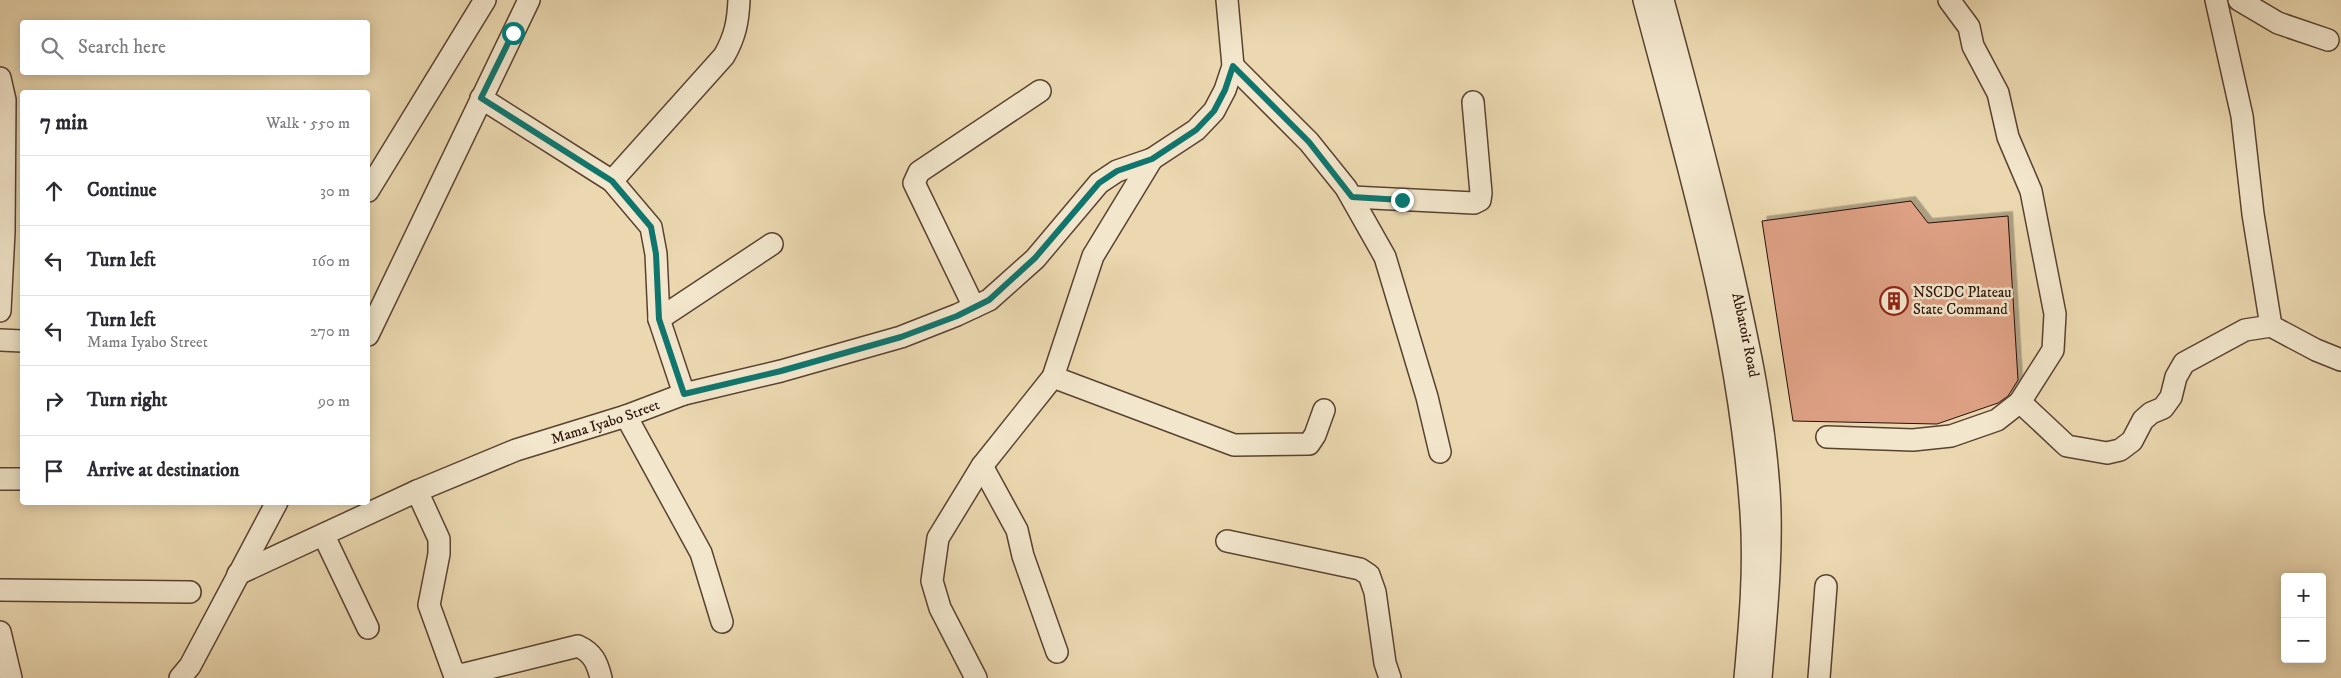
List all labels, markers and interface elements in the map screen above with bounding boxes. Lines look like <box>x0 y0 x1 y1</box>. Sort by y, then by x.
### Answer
search box <box>20 20 370 75</box>
route start <box>502 22 525 45</box>
icon: search <box>38 34 66 62</box>
text: Search here <box>78 36 166 59</box>
text: 7 min <box>40 110 88 136</box>
text: Walk · 550 m <box>266 113 350 133</box>
icon: ahead <box>40 177 68 205</box>
text: Continue <box>87 179 157 202</box>
text: 30 m <box>320 181 350 201</box>
route end <box>1391 189 1414 212</box>
icon: left <box>40 247 68 275</box>
text: Turn left <box>87 249 156 272</box>
text: 160 m <box>312 251 350 271</box>
place label: NSCDC Plateau State Command <box>1913 283 2012 319</box>
building icon: NSCDC Plateau State Command <box>1879 286 1909 316</box>
street label: Abbatoir Road <box>1728 291 1764 379</box>
text: Turn left <box>87 309 156 332</box>
icon: left <box>40 317 68 345</box>
text: 270 m <box>310 321 350 341</box>
text: Mama Iyabo Street <box>87 332 208 352</box>
icon: right <box>40 387 68 415</box>
text: Turn right <box>87 389 167 412</box>
text: 90 m <box>318 391 350 411</box>
street label: Mama Iyabo Street <box>548 395 662 448</box>
icon: arrive <box>40 457 68 485</box>
text: Arrive at destination <box>87 459 239 482</box>
map controls <box>2281 573 2326 663</box>
button: + <box>2281 573 2326 618</box>
button: − <box>2281 618 2326 663</box>

